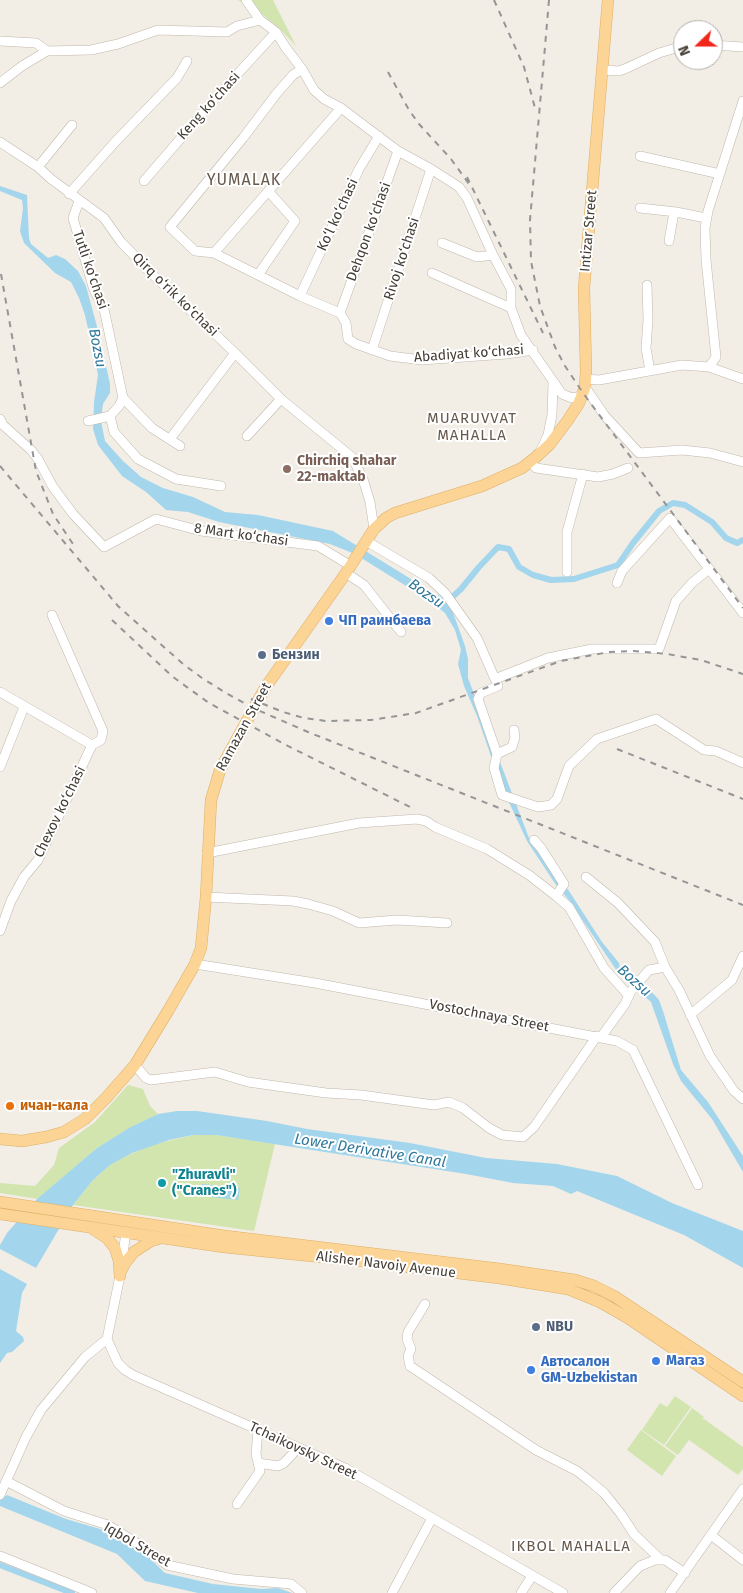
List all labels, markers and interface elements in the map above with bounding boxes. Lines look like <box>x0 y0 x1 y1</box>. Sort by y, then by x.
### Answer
north arrow <box>673 20 723 70</box>
text: N <box>675 43 694 58</box>
street label: Keng ko‘chasi <box>174 68 244 144</box>
district label: YUMALAK <box>206 171 282 191</box>
street label: Ko‘l ko‘chasi <box>314 176 362 254</box>
street label: Dehqon ko‘chasi <box>343 180 395 284</box>
street label: Intizar Street <box>577 189 601 273</box>
street label: Rivoj ko‘chasi <box>381 215 423 303</box>
street label: Tutli ko‘chasi <box>69 228 111 312</box>
street label: Qirq o‘rik ko‘chasi <box>128 250 222 340</box>
water label: Bozsu <box>84 327 110 369</box>
street label: Abadiyat ko‘chasi <box>413 342 525 366</box>
district label: MUARUVVAT MAHALLA <box>426 410 518 445</box>
place label: Chirchiq shahar 22-maktab <box>297 453 396 486</box>
marker: Chirchiq shahar 22-maktab <box>281 463 293 475</box>
street label: 8 Mart ko‘chasi <box>193 520 289 550</box>
water label: Bozsu <box>405 575 447 613</box>
place label: ЧП раинбаева <box>339 613 431 629</box>
marker: ЧП раинбаева <box>323 615 335 627</box>
place label: Бензин <box>272 647 320 663</box>
marker: Бензин <box>256 649 268 661</box>
street label: Ramazan Street <box>213 680 275 774</box>
street label: Chexov ko‘chasi <box>31 763 89 861</box>
water label: Bozsu <box>613 961 655 1001</box>
street label: Vostochnaya Street <box>428 996 550 1036</box>
place label: ичан-кала <box>20 1098 88 1114</box>
marker: ичан-кала <box>4 1100 16 1112</box>
water label: Lower Derivative Canal <box>293 1130 447 1172</box>
place label: "Zhuravli" ("Cranes") <box>172 1167 236 1200</box>
marker: "Zhuravli" ("Cranes") <box>156 1177 168 1189</box>
street label: Alisher Navoiy Avenue <box>315 1248 457 1282</box>
place label: NBU <box>546 1319 573 1335</box>
marker: NBU <box>530 1321 542 1333</box>
place label: Магаз <box>666 1353 705 1369</box>
place label: Автосалон GM-Uzbekistan <box>541 1354 638 1386</box>
marker: Магаз <box>650 1355 662 1367</box>
marker: Автосалон GM-Uzbekistan <box>525 1364 537 1376</box>
street label: Tchaikovsky Street <box>246 1419 360 1483</box>
street label: Iqbol Street <box>100 1519 174 1571</box>
district label: IKBOL MAHALLA <box>509 1538 633 1556</box>

